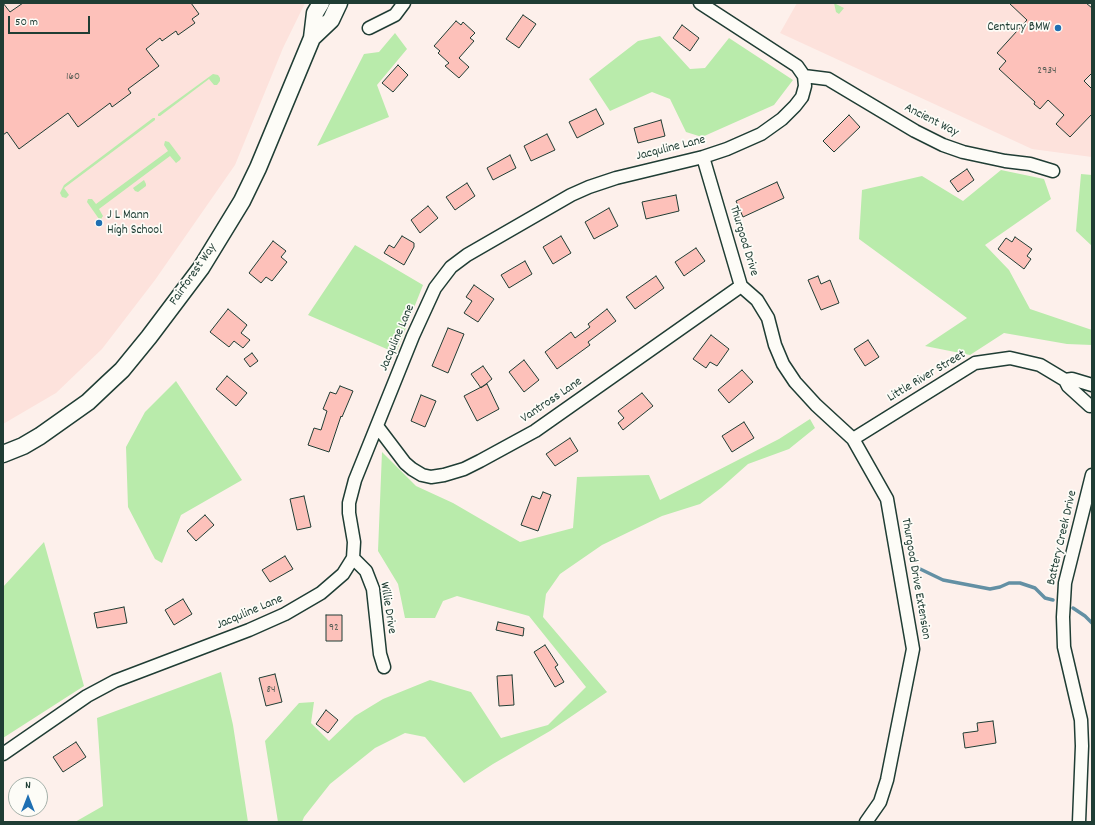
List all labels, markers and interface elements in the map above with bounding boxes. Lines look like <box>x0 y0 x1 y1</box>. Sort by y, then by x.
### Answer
scale bar <box>10 8 92 34</box>
text: 50 m <box>15 14 38 31</box>
place label: Century BMW <box>987 20 1050 36</box>
marker: Century BMW <box>1053 23 1063 33</box>
house number: 2934 <box>1037 64 1057 78</box>
house number: 160 <box>66 70 80 84</box>
street label: Ancient Way <box>901 101 961 141</box>
street label: Jacquline Lane <box>635 133 707 165</box>
street label: Thurgood Drive <box>725 204 761 278</box>
place label: J L Mann High School <box>107 208 162 239</box>
marker: J L Mann High School <box>94 218 104 228</box>
street label: Fairforest Way <box>167 241 221 309</box>
street label: Jacquline Lane <box>377 302 419 374</box>
street label: Little River Street <box>885 348 969 406</box>
street label: Vantross Lane <box>518 375 586 427</box>
street label: Battery Creek Drive <box>1045 489 1081 587</box>
street label: Thurgood Drive Extension <box>897 517 933 641</box>
street label: Willie Drive <box>375 581 399 635</box>
street label: Jacquline Lane <box>214 592 286 634</box>
house number: 92 <box>329 621 339 635</box>
house number: 84 <box>267 683 275 697</box>
north arrow <box>8 777 48 817</box>
text: N <box>25 778 31 794</box>

